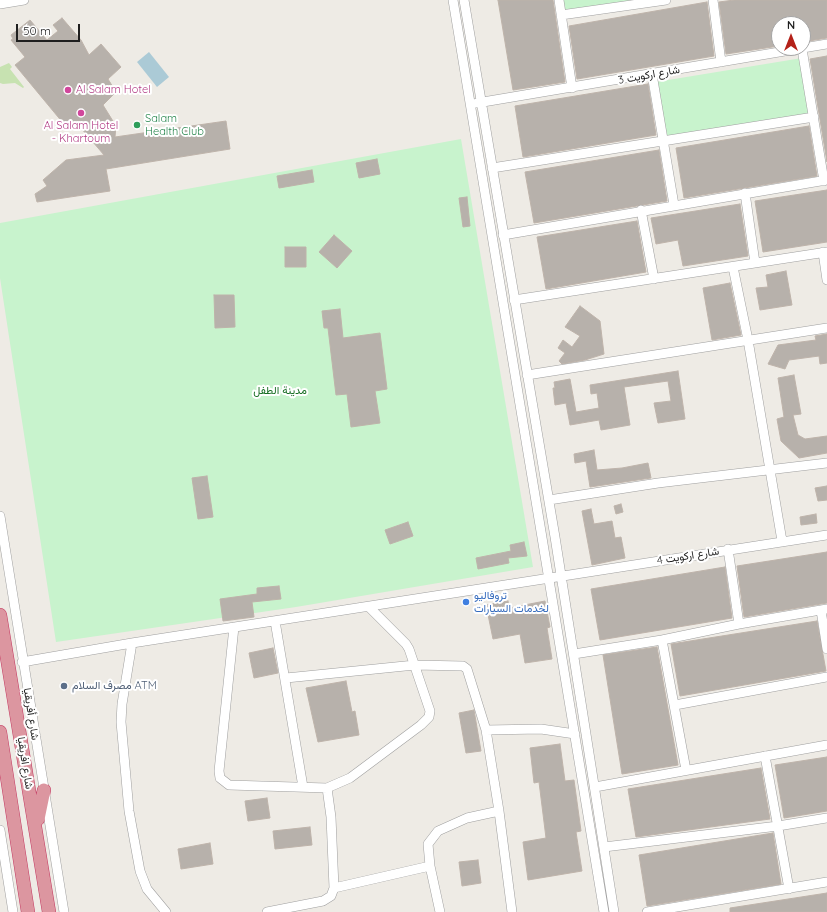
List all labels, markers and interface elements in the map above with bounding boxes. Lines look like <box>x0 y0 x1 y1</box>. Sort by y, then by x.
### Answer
scale bar <box>18 16 82 42</box>
north arrow <box>771 16 811 56</box>
text: N <box>787 18 795 32</box>
text: 50 m <box>23 23 51 38</box>
street label: شارع اركويت 3 <box>617 63 681 87</box>
place label: Al Salam Hotel <box>76 83 151 97</box>
marker: Al Salam Hotel <box>63 85 73 95</box>
marker: Al Salam Hotel - Khartoum <box>76 108 86 118</box>
place label: Salam Health Club <box>145 112 204 138</box>
place label: Al Salam Hotel - Khartoum <box>44 119 118 145</box>
marker: Salam Health Club <box>132 120 142 130</box>
park label: مدينة الطفل <box>253 384 307 398</box>
street label: شارع اركويت 4 <box>656 545 720 567</box>
place label: تروفاليو لخدمات السيارات <box>474 589 549 615</box>
marker: تروفاليو لخدمات السيارات <box>461 597 471 607</box>
place label: مصرف السلام ATM <box>72 679 157 693</box>
marker: مصرف السلام ATM <box>59 681 69 691</box>
street label: شارع أفريقيا <box>20 687 42 741</box>
street label: شارع افريقيا <box>14 736 36 790</box>

